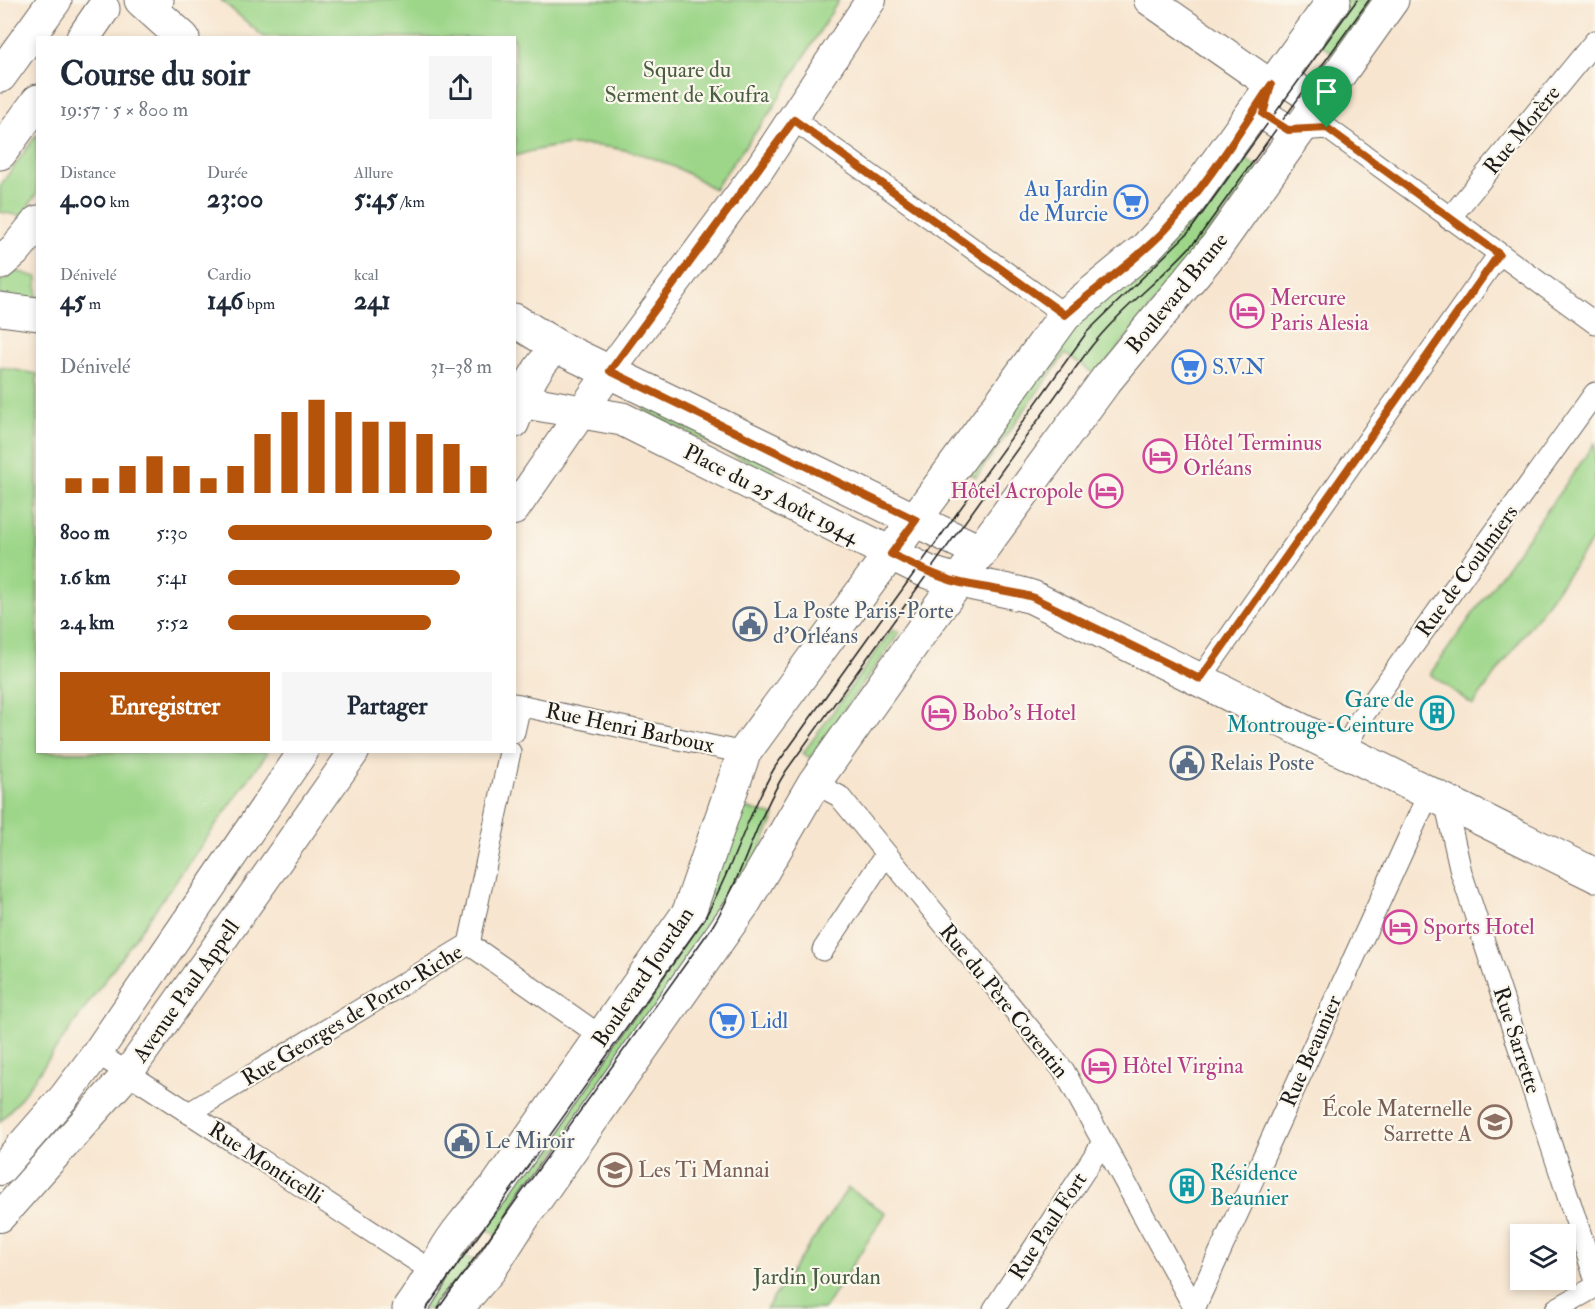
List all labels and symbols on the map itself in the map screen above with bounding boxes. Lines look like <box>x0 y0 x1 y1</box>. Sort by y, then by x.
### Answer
park label: Square du Serment de Koufra <box>605 56 770 109</box>
pin <box>1301 66 1352 128</box>
street label: Rue Morère <box>1478 80 1566 180</box>
place label: Au Jardin de Murcie <box>1019 175 1108 228</box>
supermarket icon: Au Jardin de Murcie <box>1113 184 1149 220</box>
street label: Boulevard Brune <box>1120 227 1234 359</box>
place label: Mercure Paris Alesia <box>1270 284 1370 337</box>
hotel icon: Mercure Paris Alesia <box>1229 293 1265 329</box>
supermarket icon: S.V.N <box>1171 349 1207 385</box>
place label: S.V.N <box>1212 353 1265 381</box>
place label: Hôtel Terminus Orléans <box>1183 429 1322 482</box>
street label: Place du 25 Août 1944 <box>679 438 864 551</box>
hotel icon: Hôtel Terminus Orléans <box>1142 438 1178 474</box>
hotel icon: Hôtel Acropole <box>1088 473 1124 509</box>
place label: Hôtel Acropole <box>950 477 1083 506</box>
street label: Rue de Coulmiers <box>1410 499 1524 643</box>
place label: La Poste Paris-Porte d'Orléans <box>773 597 954 650</box>
public building icon: La Poste Paris-Porte d'Orléans <box>732 606 768 642</box>
place label: Gare de Montrouge-Ceinture <box>1227 686 1414 739</box>
hotel icon: Bobo's Hotel <box>921 695 957 731</box>
building icon: Gare de Montrouge-Ceinture <box>1419 695 1455 731</box>
street label: Rue Henri Barboux <box>543 696 717 760</box>
place label: Bobo's Hotel <box>962 699 1076 727</box>
public building icon: Relais Poste <box>1169 745 1205 781</box>
place label: Relais Poste <box>1210 749 1314 777</box>
street label: Boulevard Jourdan <box>586 902 700 1052</box>
hotel icon: Sports Hotel <box>1382 909 1418 945</box>
place label: Sports Hotel <box>1423 913 1535 942</box>
street label: Avenue Paul Appell <box>126 914 247 1069</box>
street label: Rue du Père Corentin <box>933 918 1075 1084</box>
street label: Rue Georges de Porto-Riche <box>236 938 468 1092</box>
street label: Rue Sarrette <box>1487 983 1547 1097</box>
street label: Rue Beaunier <box>1274 990 1348 1111</box>
supermarket icon: Lidl <box>709 1003 745 1039</box>
place label: Lidl <box>750 1007 789 1035</box>
hotel icon: Hôtel Virgina <box>1081 1048 1117 1084</box>
place label: Hôtel Virgina <box>1122 1052 1244 1080</box>
place label: École Maternelle Sarrette A <box>1322 1094 1472 1148</box>
school or university icon: École Maternelle Sarrette A <box>1477 1104 1513 1140</box>
street label: Rue Monticelli <box>203 1115 329 1211</box>
public building icon: Le Miroir <box>444 1123 480 1159</box>
place label: Le Miroir <box>485 1127 575 1155</box>
school or university icon: Les Ti Mannai <box>597 1152 633 1188</box>
place label: Les Ti Mannai <box>638 1156 770 1184</box>
place label: Résidence Beaunier <box>1210 1159 1297 1212</box>
street label: Rue Paul Fort <box>1003 1167 1093 1285</box>
building icon: Résidence Beaunier <box>1169 1168 1205 1204</box>
park label: Jardin Jourdan <box>752 1263 881 1291</box>

